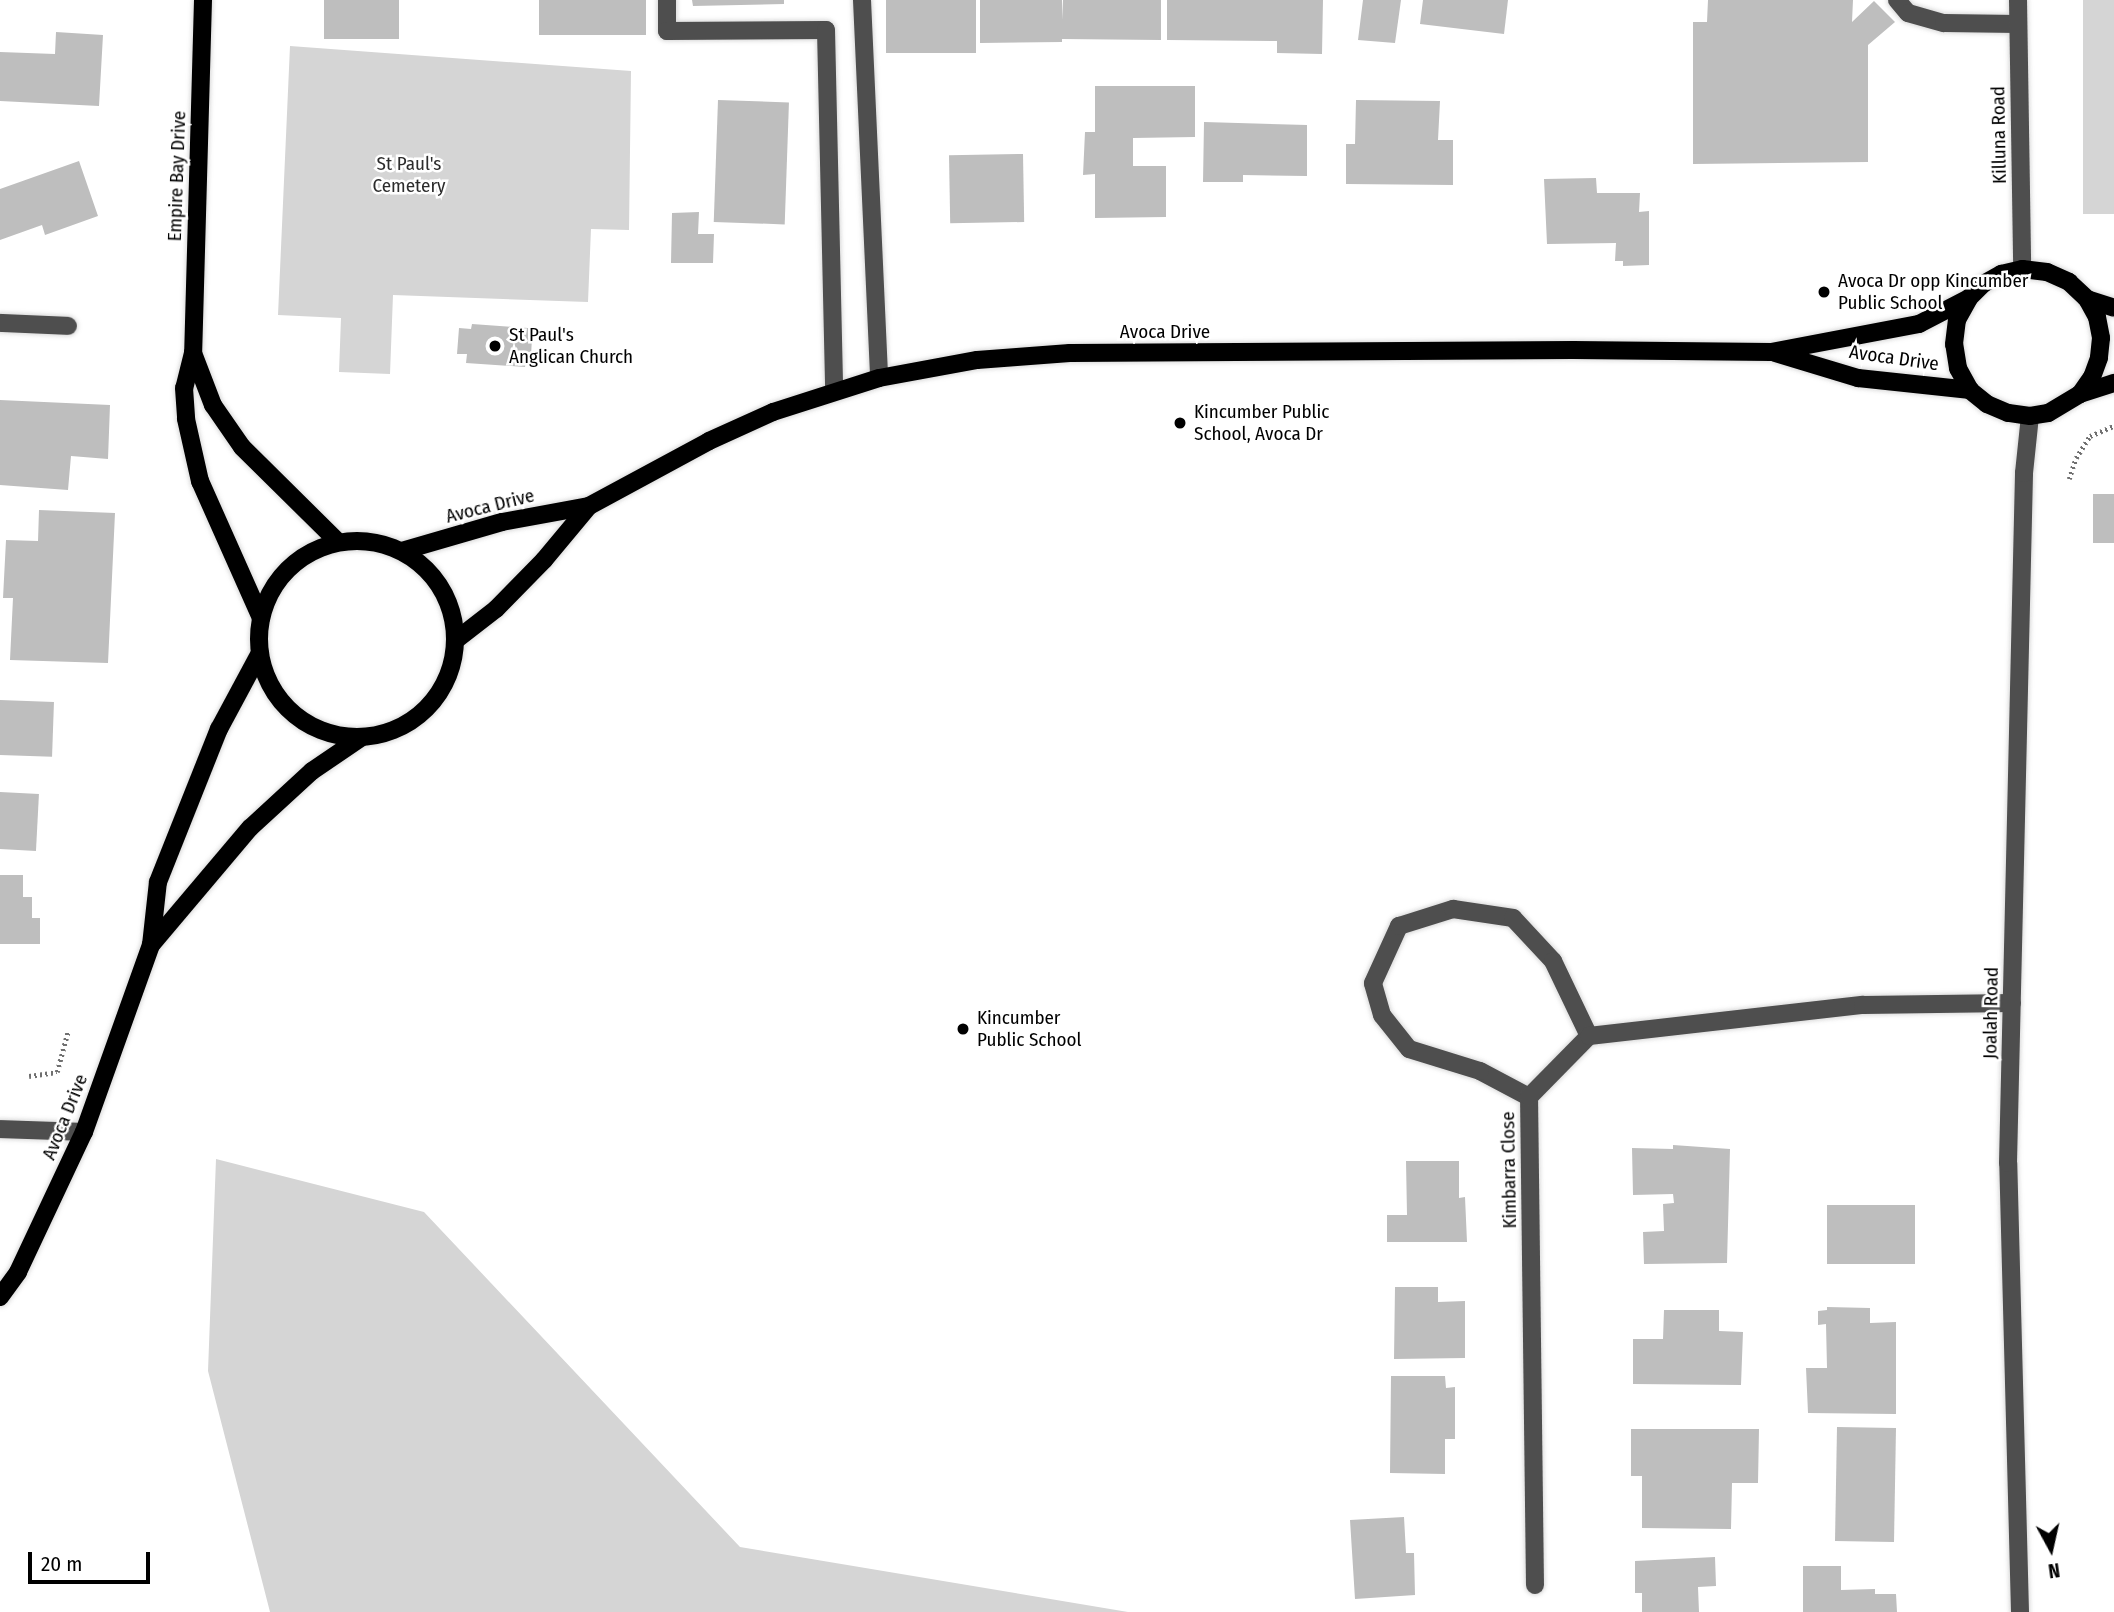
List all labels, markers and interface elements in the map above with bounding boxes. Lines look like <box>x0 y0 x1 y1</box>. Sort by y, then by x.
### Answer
street label: Killuna Road <box>1987 86 2011 184</box>
street label: Empire Bay Drive <box>163 110 191 242</box>
park label: St Paul's Cemetery <box>372 153 446 197</box>
place label: Avoca Dr opp Kincumber Public School <box>1838 270 2028 314</box>
marker: Avoca Dr opp Kincumber Public School <box>1816 284 1832 300</box>
street label: Avoca Drive <box>1120 321 1210 343</box>
place label: St Paul's Anglican Church <box>509 324 633 368</box>
marker: St Paul's Anglican Church <box>487 338 503 354</box>
street label: Avoca Drive <box>1848 340 1940 376</box>
place label: Kincumber Public School, Avoca Dr <box>1194 401 1329 445</box>
marker: Kincumber Public School, Avoca Dr <box>1172 415 1188 431</box>
street label: Avoca Drive <box>443 484 537 528</box>
street label: Joalah Road <box>1979 967 2003 1059</box>
place label: Kincumber Public School <box>977 1007 1081 1051</box>
marker: Kincumber Public School <box>955 1021 971 1037</box>
street label: Avoca Drive <box>38 1071 92 1163</box>
street label: Kimbarra Close <box>1497 1111 1521 1229</box>
north arrow <box>2016 1514 2086 1584</box>
scale bar <box>32 1538 154 1582</box>
text: 20 m <box>41 1551 82 1577</box>
text: N <box>2047 1558 2061 1582</box>

